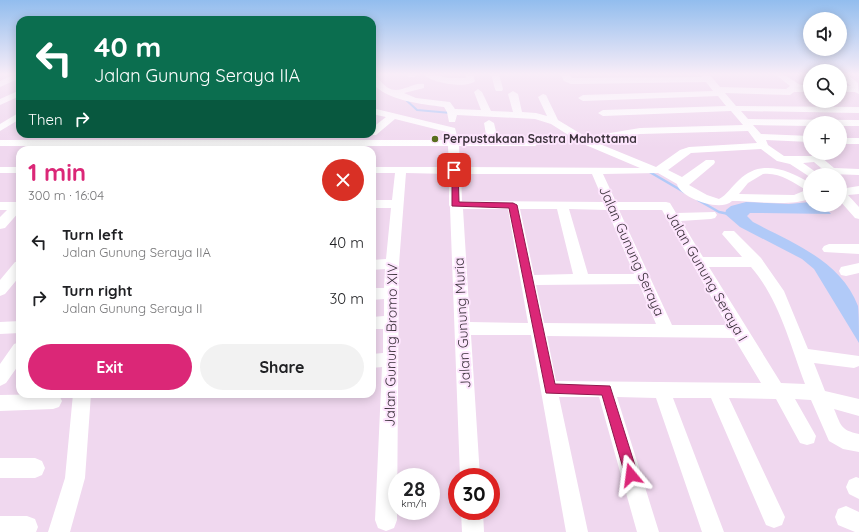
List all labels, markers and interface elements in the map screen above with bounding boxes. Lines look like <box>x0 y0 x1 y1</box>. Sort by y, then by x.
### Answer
map controls <box>803 12 847 212</box>
button: sound <box>803 12 847 56</box>
text: 40 m <box>94 29 161 64</box>
icon: left <box>28 32 80 84</box>
text: Jalan Gunung Seraya IIA <box>94 64 300 87</box>
button: search <box>803 64 847 108</box>
icon: right <box>71 108 93 130</box>
text: Then <box>28 110 63 129</box>
button: + <box>803 116 847 160</box>
place label: Perpustakaan Sastra Mahottama <box>443 131 637 146</box>
marker: Perpustakaan Sastra Mahottama <box>430 134 440 144</box>
pin <box>437 153 471 187</box>
text: 1 min <box>28 157 86 187</box>
button: close <box>322 159 364 201</box>
icon: arrive <box>443 159 465 181</box>
button: − <box>803 168 847 212</box>
street label: Jalan Gunung Seraya <box>595 183 669 319</box>
text: 300 m · 16:04 <box>28 187 104 203</box>
street label: Jalan Gunung Seraya I <box>662 208 752 344</box>
text: Turn left <box>62 225 124 244</box>
icon: left <box>28 231 50 253</box>
text: 40 m <box>329 233 364 252</box>
text: Jalan Gunung Seraya IIA <box>62 244 211 260</box>
street label: Jalan Gunung Muria <box>450 257 474 389</box>
street label: Jalan Gunung Bromo XIV <box>381 263 401 427</box>
text: Turn right <box>62 281 133 300</box>
icon: right <box>28 287 50 309</box>
text: 30 m <box>329 289 364 308</box>
text: Jalan Gunung Seraya II <box>62 300 202 316</box>
button: Exit <box>28 344 192 390</box>
button: Share <box>200 344 364 390</box>
position arrow <box>610 454 652 496</box>
speed limit sign: 30 <box>448 468 500 520</box>
text: 28 <box>403 476 425 501</box>
text: km/h <box>401 497 427 510</box>

